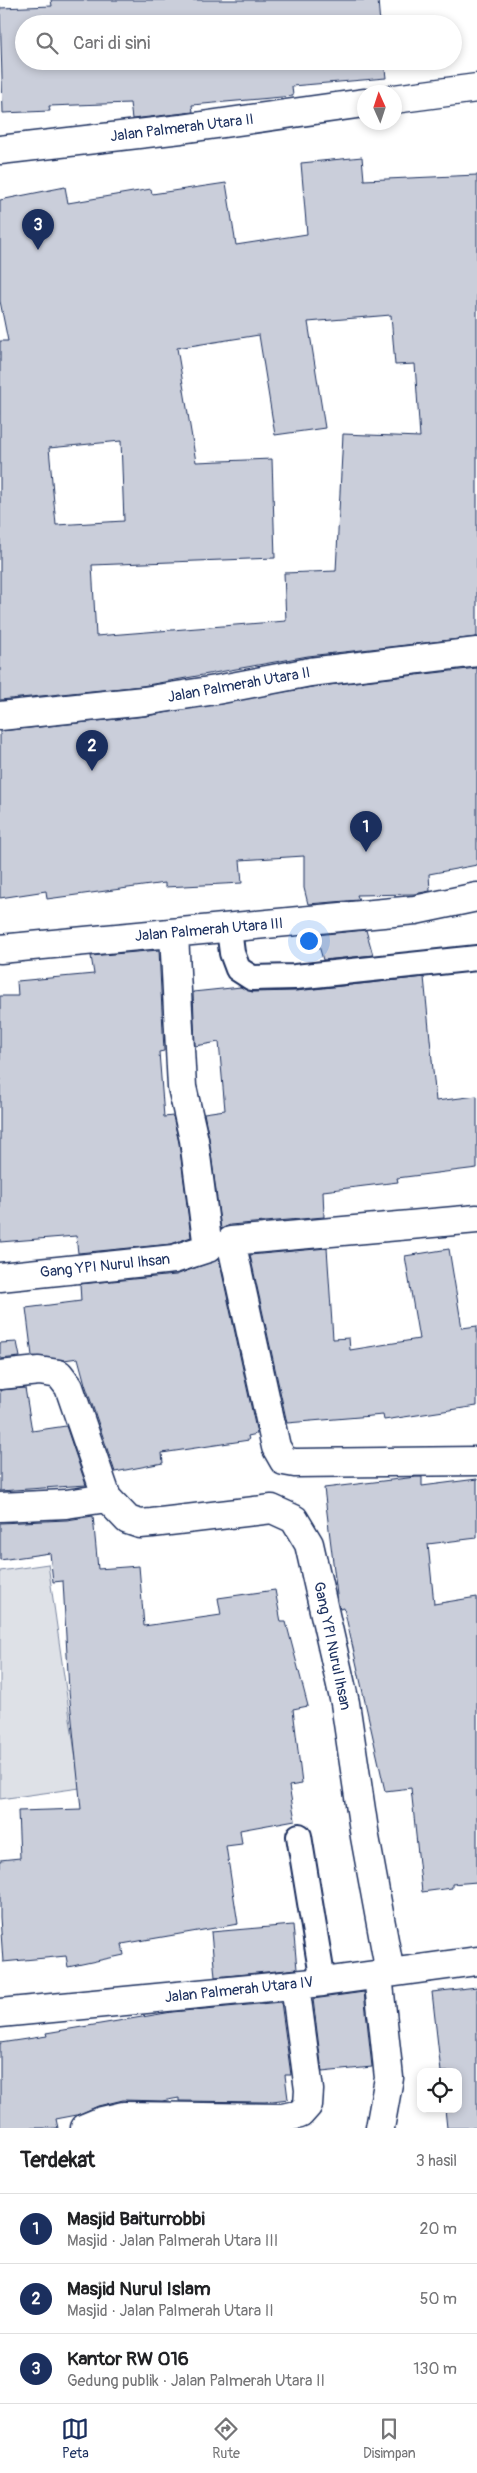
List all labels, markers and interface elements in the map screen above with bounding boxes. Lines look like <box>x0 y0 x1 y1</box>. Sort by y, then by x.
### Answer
search box <box>15 15 462 70</box>
icon: search <box>33 29 61 57</box>
text: Cari di sini <box>73 31 150 55</box>
north arrow <box>357 85 402 130</box>
street label: Jalan Palmerah Utara II <box>109 110 255 146</box>
pin: 3 <box>22 209 54 250</box>
street label: Jalan Palmerah Utara II <box>166 663 312 707</box>
pin: 2 <box>76 730 108 771</box>
pin: 1 <box>350 811 382 852</box>
street label: Jalan Palmerah Utara III <box>134 914 284 946</box>
your location <box>296 928 322 954</box>
street label: Gang YPI Nurul Ihsan <box>39 1250 171 1282</box>
street label: Gang YPI Nurul Ihsan <box>309 1580 355 1712</box>
street label: Jalan Palmerah Utara IV <box>164 1973 314 2007</box>
map controls <box>417 2068 462 2113</box>
button: locate <box>417 2068 462 2113</box>
text: Terdekat <box>20 2147 95 2174</box>
text: 3 hasil <box>416 2151 457 2171</box>
text: Masjid Baiturrobbi <box>67 2207 205 2231</box>
text: 1 <box>33 2219 39 2239</box>
text: 20 m <box>419 2219 457 2239</box>
text: Masjid · Jalan Palmerah Utara III <box>67 2231 278 2251</box>
text: Masjid Nurul Islam <box>67 2277 211 2301</box>
text: 2 <box>32 2289 40 2309</box>
text: 50 m <box>420 2289 457 2309</box>
text: Masjid · Jalan Palmerah Utara II <box>67 2301 274 2321</box>
text: Kantor RW 016 <box>67 2347 189 2371</box>
text: 3 <box>32 2359 40 2379</box>
text: 130 m <box>413 2359 457 2379</box>
text: Gedung publik · Jalan Palmerah Utara II <box>67 2371 325 2391</box>
tab: Peta <box>61 2415 89 2462</box>
tab: Rute <box>212 2415 240 2462</box>
tab: Disimpan <box>363 2415 416 2462</box>

